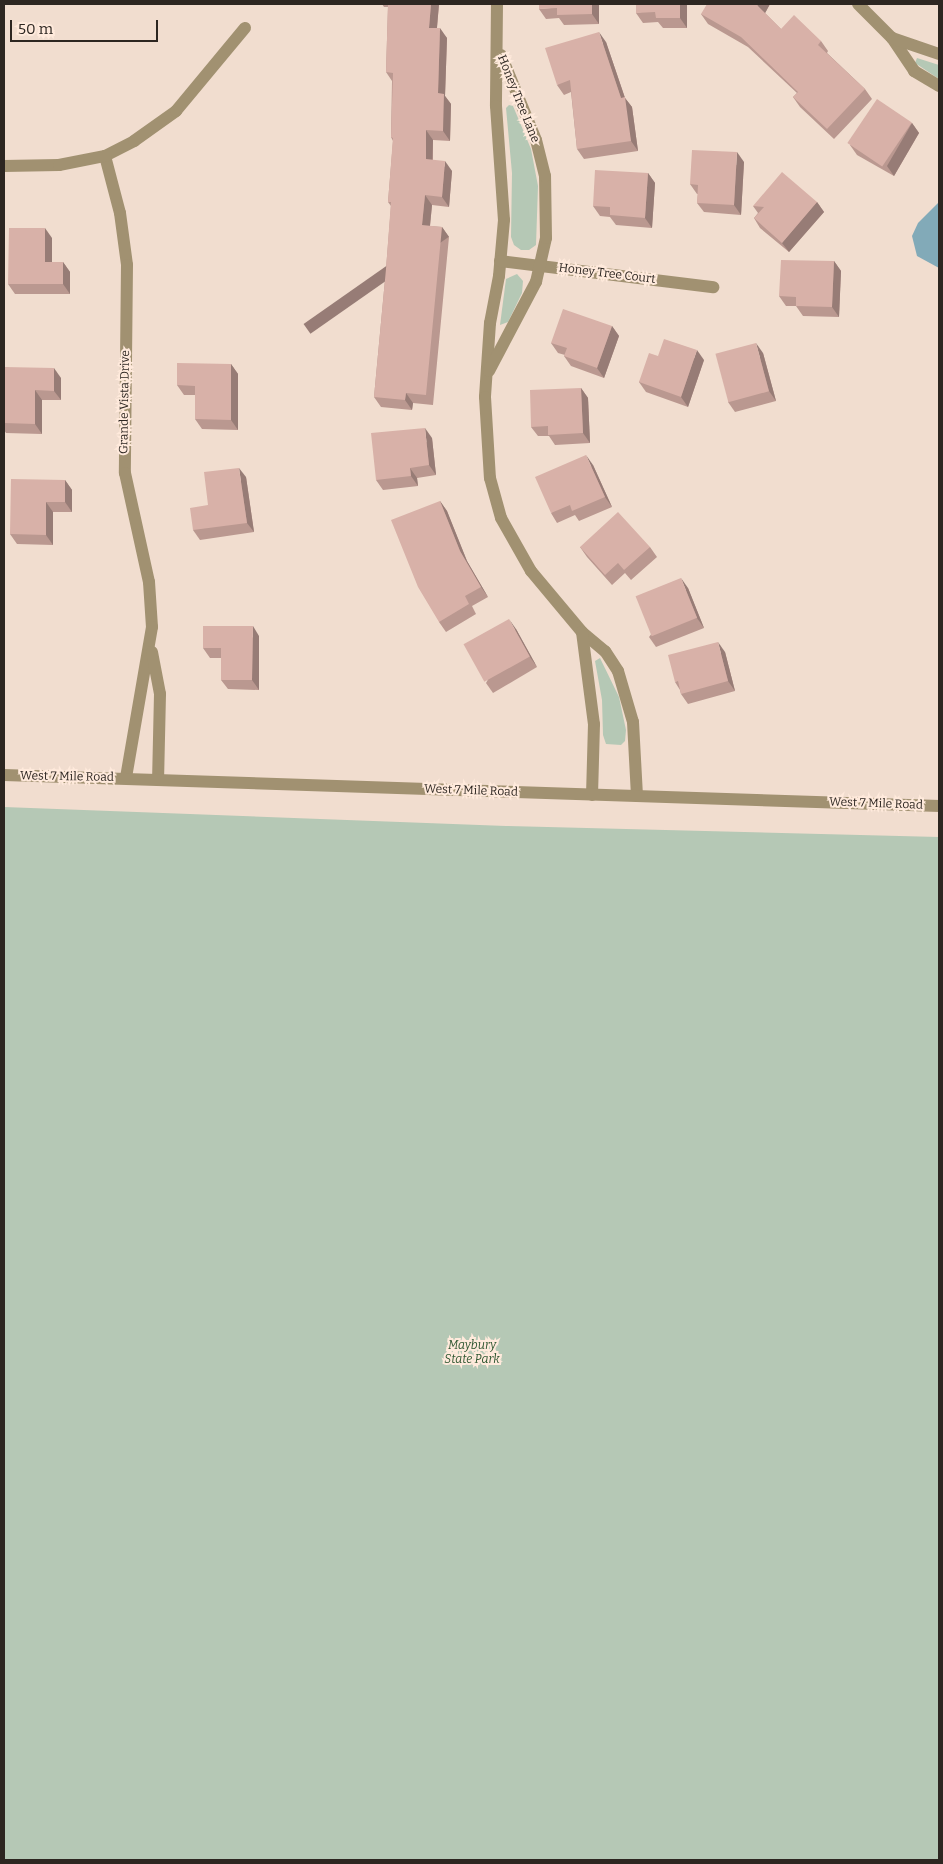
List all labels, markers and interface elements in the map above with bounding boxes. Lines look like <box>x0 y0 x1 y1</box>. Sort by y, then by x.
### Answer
scale bar <box>12 10 160 42</box>
text: 50 m <box>18 20 53 38</box>
street label: Honey Tree Lane <box>494 53 542 145</box>
street label: Honey Tree Court <box>558 261 656 287</box>
street label: Grande Vista Drive <box>117 350 133 454</box>
street label: West 7 Mile Road <box>20 769 114 785</box>
street label: West 7 Mile Road <box>424 782 518 800</box>
street label: West 7 Mile Road <box>829 795 923 813</box>
park label: Maybury State Park <box>444 1339 500 1367</box>

